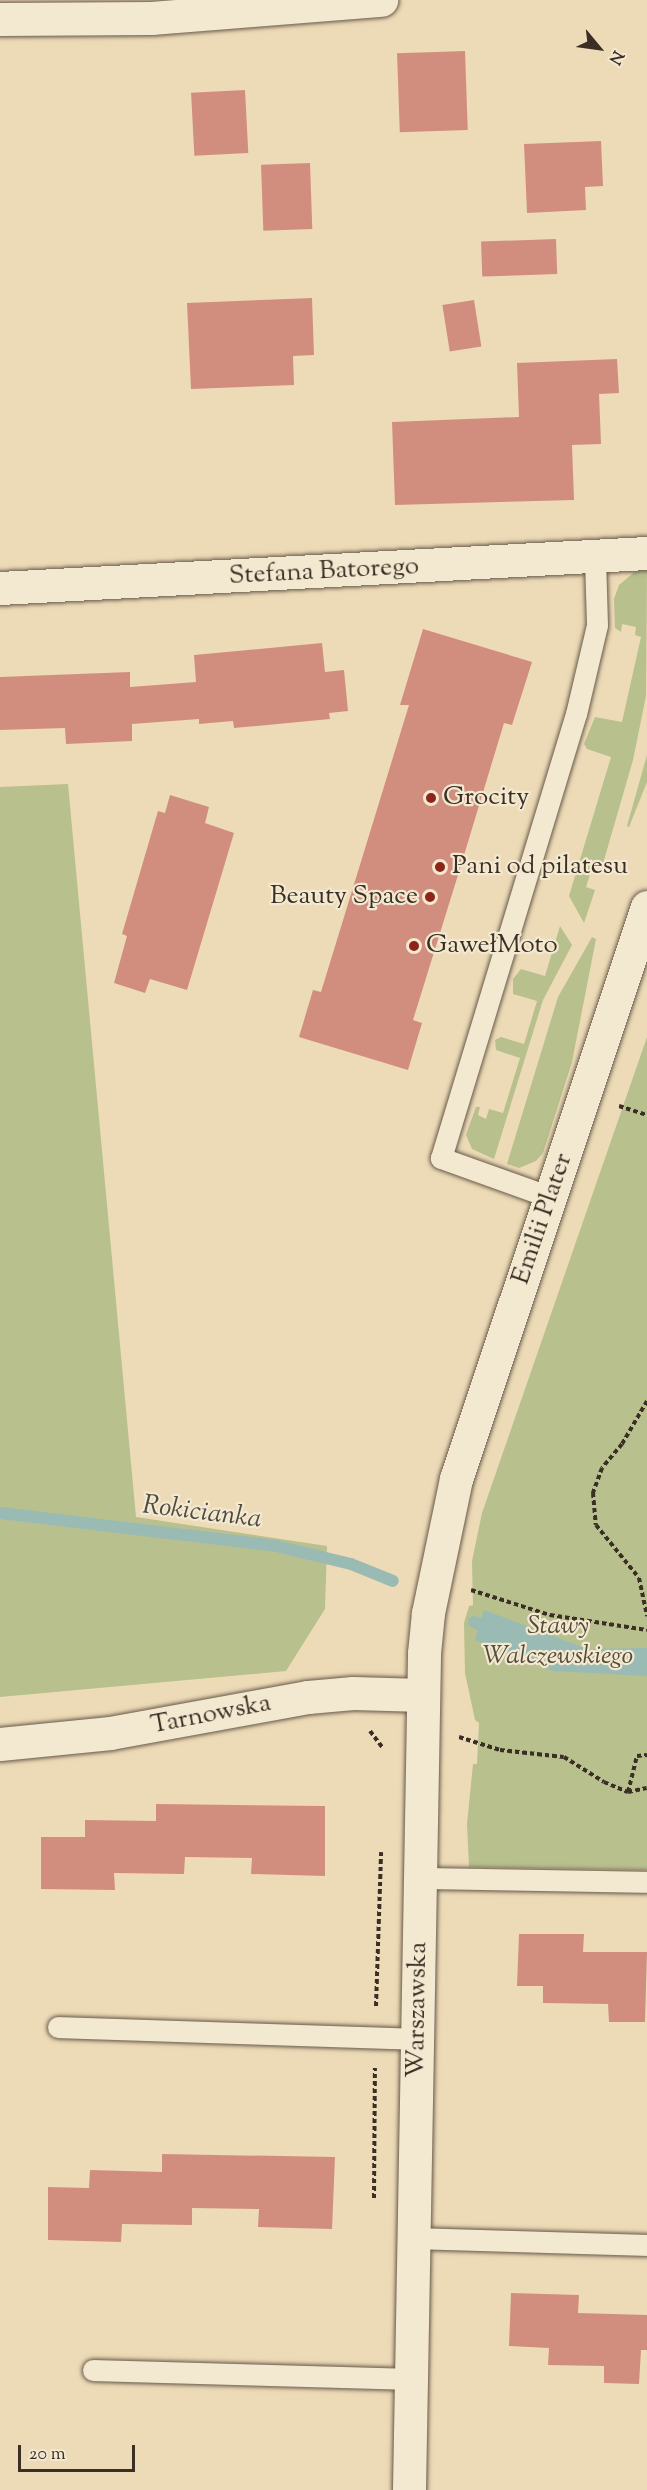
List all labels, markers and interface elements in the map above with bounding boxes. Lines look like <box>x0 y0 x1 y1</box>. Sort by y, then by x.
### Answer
north arrow <box>569 18 629 78</box>
text: N <box>602 46 628 68</box>
street label: Stefana Batorego <box>228 551 420 593</box>
place label: Grocity <box>443 782 529 814</box>
marker: Grocity <box>424 791 438 805</box>
place label: Pani od pilatesu <box>452 851 628 883</box>
marker: Pani od pilatesu <box>433 860 447 874</box>
place label: Beauty Space <box>270 881 418 913</box>
marker: Beauty Space <box>423 890 437 904</box>
place label: GawełMoto <box>426 930 558 962</box>
marker: GawełMoto <box>407 939 421 953</box>
street label: Emilii Plater <box>506 1149 580 1289</box>
water label: Rokicianka <box>141 1490 263 1536</box>
park label: Stawy Walczewskiego <box>483 1611 633 1672</box>
street label: Tarnowska <box>148 1688 274 1742</box>
street label: Warszawska <box>401 1942 435 2078</box>
scale bar <box>21 2433 138 2471</box>
text: 20 m <box>29 2442 66 2468</box>

